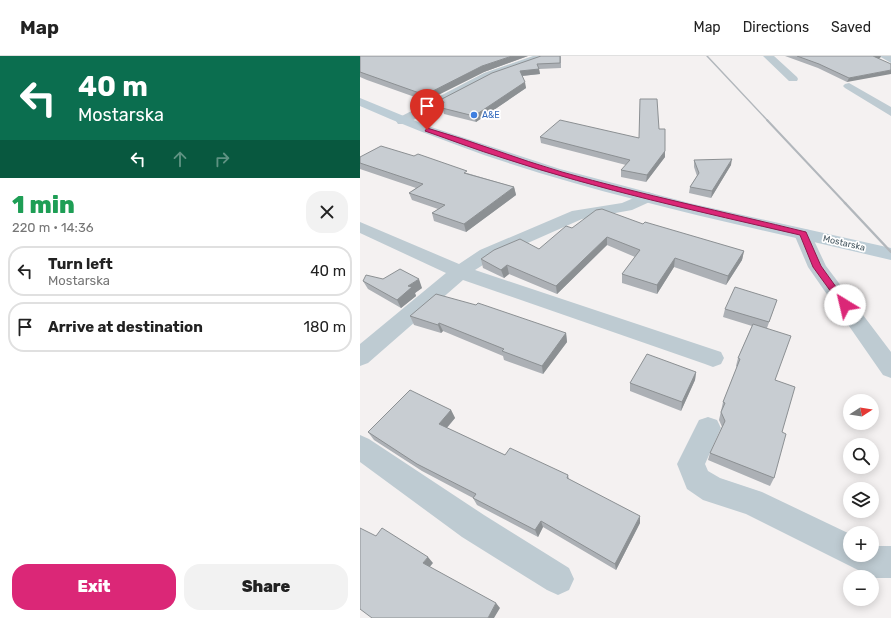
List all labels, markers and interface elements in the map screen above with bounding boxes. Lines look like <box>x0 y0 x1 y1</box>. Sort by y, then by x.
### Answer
text: Map <box>20 16 59 39</box>
text: Map <box>694 19 721 36</box>
text: Directions <box>743 19 809 36</box>
text: Saved <box>831 19 871 36</box>
text: 40 m <box>78 70 148 103</box>
icon: left <box>12 72 64 124</box>
pin <box>410 89 444 130</box>
icon: arrive <box>416 95 438 117</box>
text: Mostarska <box>78 104 164 126</box>
marker: A&E <box>469 110 479 120</box>
place label: A&E <box>482 110 500 120</box>
icon: left <box>127 148 149 170</box>
icon: ahead <box>169 148 191 170</box>
icon: right <box>211 148 233 170</box>
text: 1 min <box>12 191 75 219</box>
button: close <box>306 191 348 233</box>
text: 220 m · 14:36 <box>12 220 94 235</box>
street label: Mostarska <box>822 233 866 253</box>
text: Turn left <box>48 255 113 273</box>
icon: left <box>14 260 36 282</box>
text: 40 m <box>310 262 346 280</box>
text: Mostarska <box>48 273 110 288</box>
position arrow <box>824 284 866 326</box>
icon: arrive <box>14 316 36 338</box>
text: Arrive at destination <box>48 318 203 336</box>
text: 180 m <box>304 318 346 336</box>
north arrow <box>843 394 879 430</box>
map controls <box>843 394 879 606</box>
button: search <box>843 438 879 474</box>
button: layers <box>843 482 879 518</box>
button: + <box>843 526 879 562</box>
button: Exit <box>12 564 176 610</box>
button: Share <box>184 564 348 610</box>
button: − <box>843 570 879 606</box>

